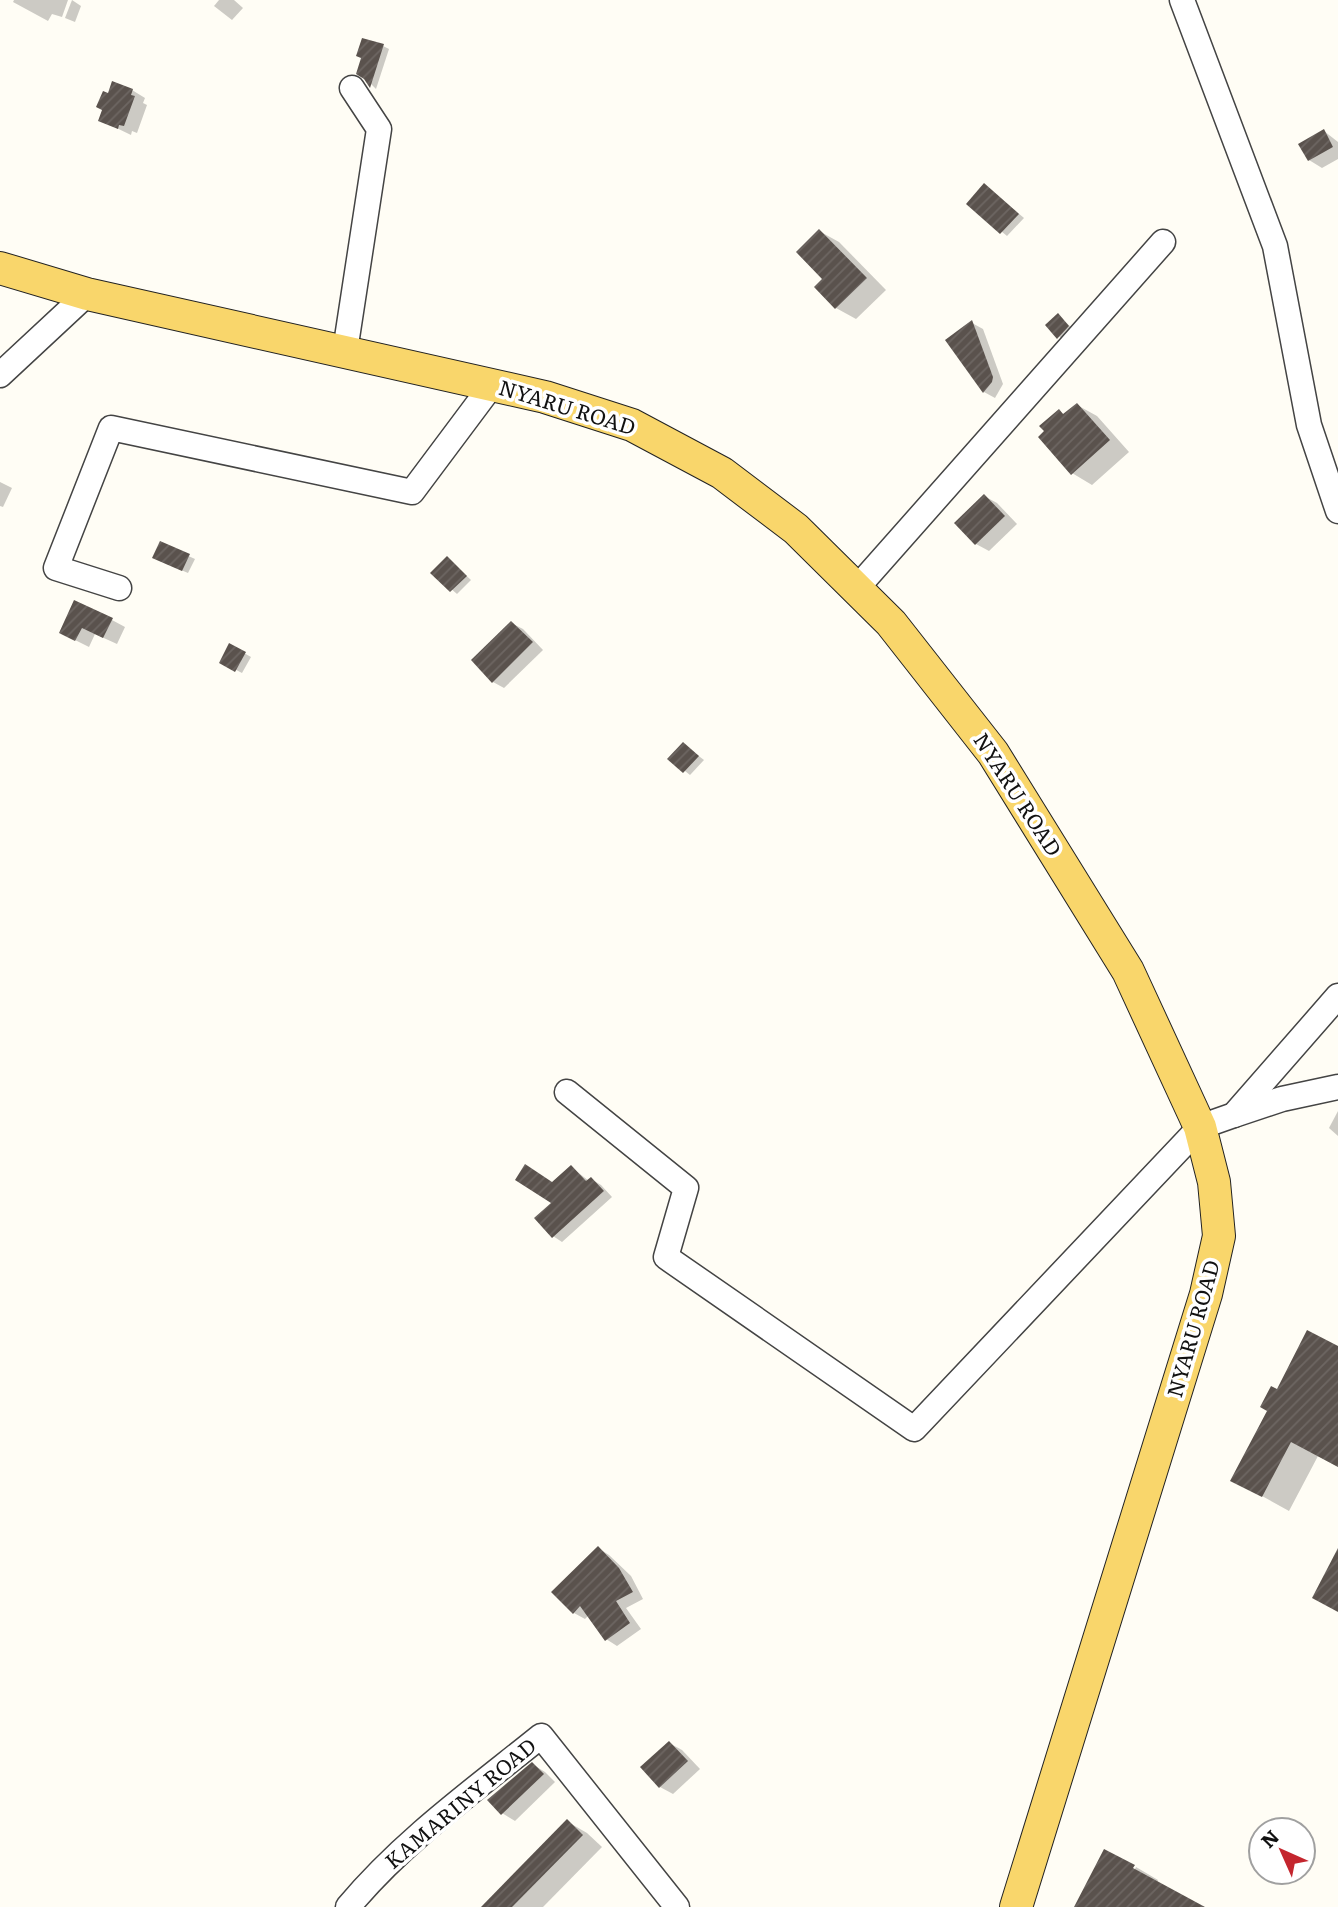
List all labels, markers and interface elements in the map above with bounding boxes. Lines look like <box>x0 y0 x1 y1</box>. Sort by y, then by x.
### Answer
street label: NYARU ROAD <box>495 370 640 441</box>
street label: NYARU ROAD <box>967 726 1071 862</box>
street label: NYARU ROAD <box>1157 1256 1226 1401</box>
street label: KAMARINY ROAD <box>377 1729 542 1875</box>
north arrow <box>1247 1816 1317 1886</box>
text: N <box>1254 1823 1285 1854</box>

